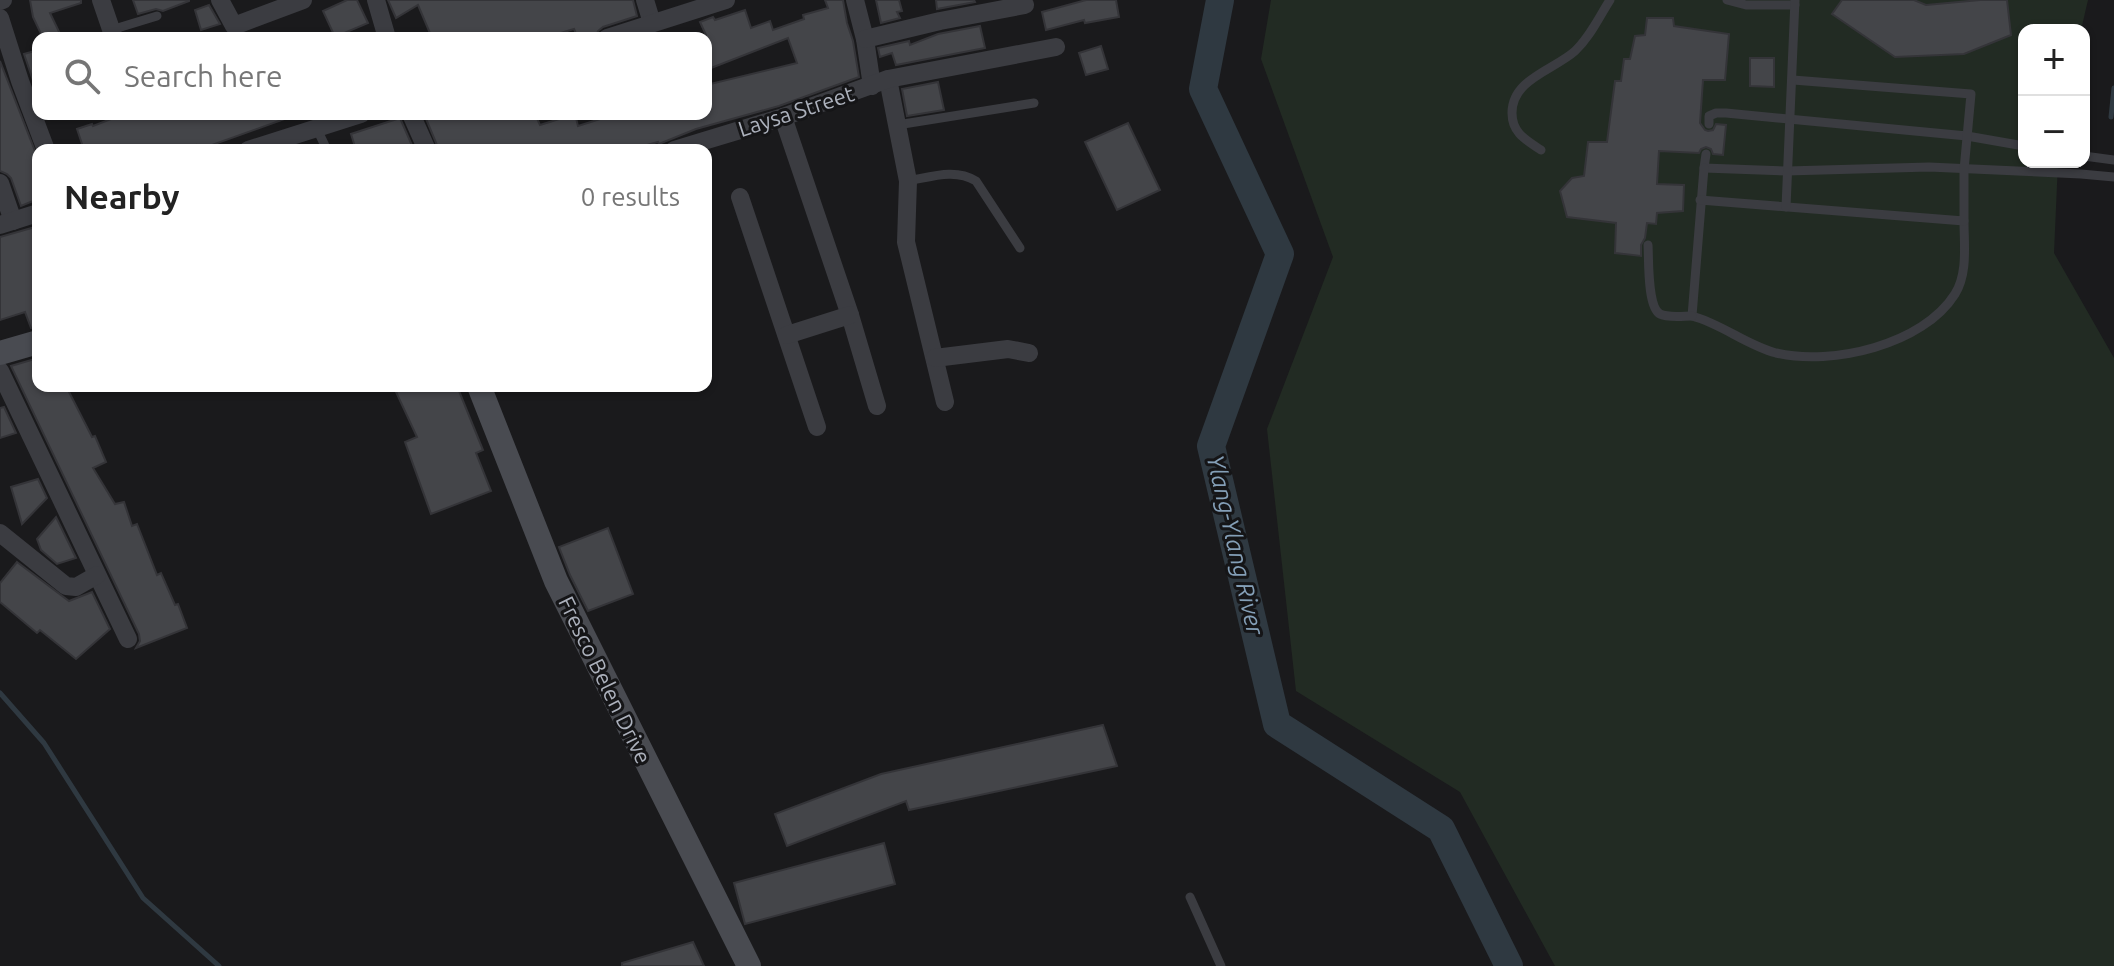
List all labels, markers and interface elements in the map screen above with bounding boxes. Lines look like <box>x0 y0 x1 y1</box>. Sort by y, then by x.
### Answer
map controls <box>2018 24 2090 168</box>
button: + <box>2018 24 2090 96</box>
search box <box>32 32 712 120</box>
icon: search <box>60 54 104 98</box>
text: Search here <box>124 59 283 93</box>
street label: Laysa Street <box>735 80 857 141</box>
button: − <box>2018 96 2090 168</box>
text: Nearby <box>64 177 179 215</box>
text: 0 results <box>581 182 680 211</box>
water label: Ylang-Ylang River <box>1202 452 1270 638</box>
street label: Fresco Belen Drive <box>554 592 657 767</box>

